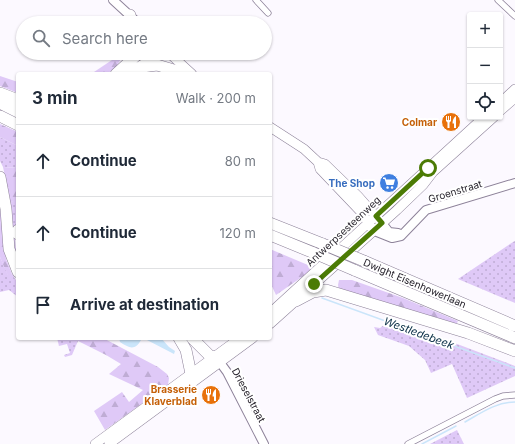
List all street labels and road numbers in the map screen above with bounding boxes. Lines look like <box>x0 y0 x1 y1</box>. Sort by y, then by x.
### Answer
street label: Groenstraat <box>427 177 484 205</box>
street label: Antwerpsesteenweg <box>303 193 383 269</box>
street label: Dwight Eisenhowerlaan <box>362 256 468 310</box>
street label: Drieselstraat <box>230 366 269 425</box>

